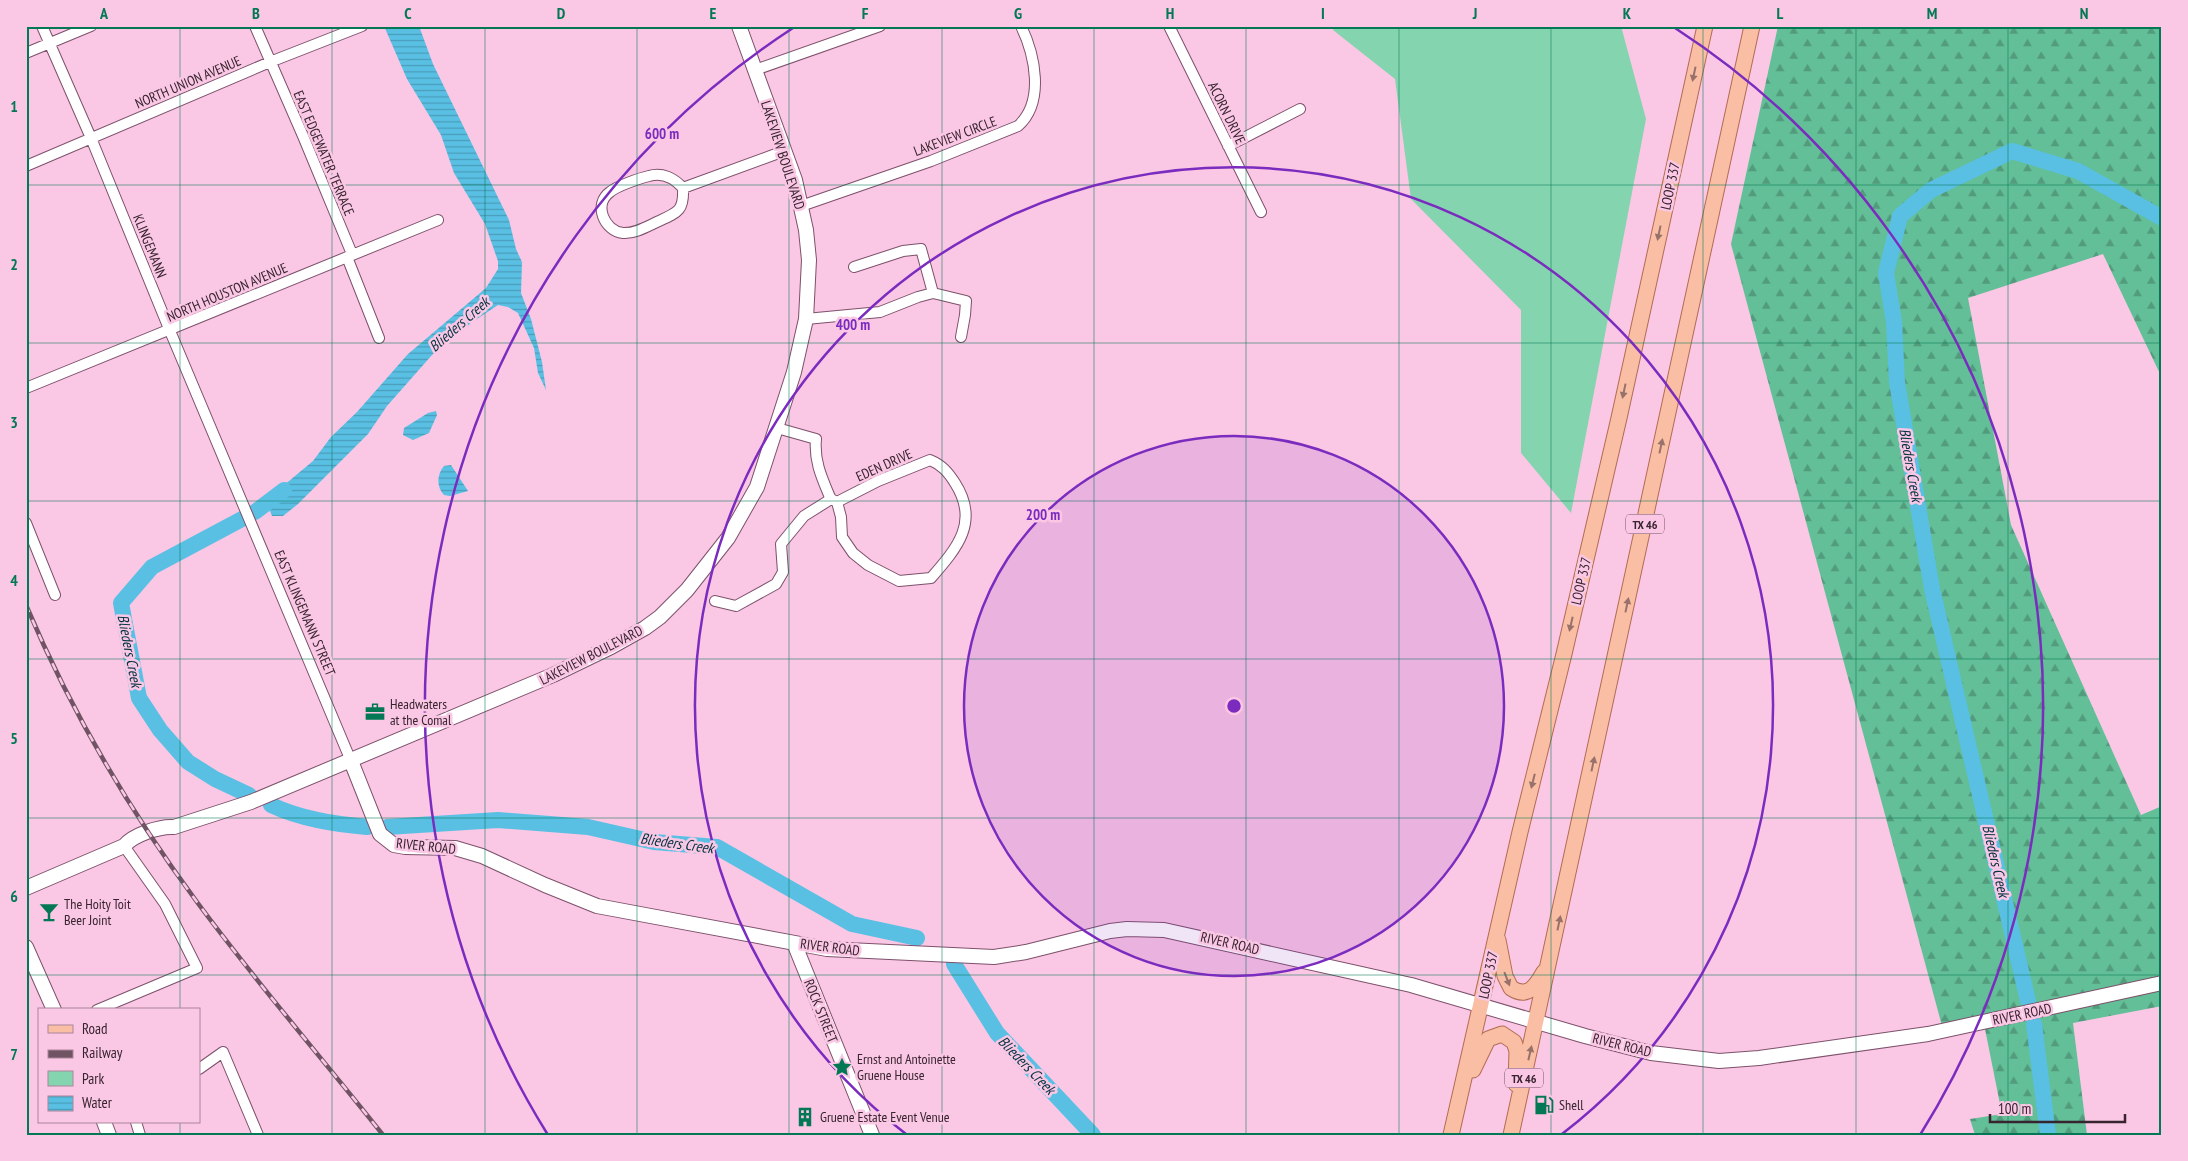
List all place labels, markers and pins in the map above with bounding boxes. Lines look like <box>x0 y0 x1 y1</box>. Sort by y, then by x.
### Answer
place label: Headwaters at the Comal <box>390 695 452 729</box>
centre of rings <box>1225 697 1243 715</box>
office icon: Headwaters at the Comal <box>364 701 386 723</box>
place label: The Hoity Toit Beer Joint <box>64 895 131 929</box>
bar icon: The Hoity Toit Beer Joint <box>38 901 60 923</box>
place label: Ernst and Antoinette Gruene House <box>857 1050 956 1084</box>
place icon: Ernst and Antoinette Gruene House <box>831 1056 853 1078</box>
fuel station icon: Shell <box>1533 1094 1555 1116</box>
place label: Shell <box>1559 1096 1584 1114</box>
building icon: Gruene Estate Event Venue <box>794 1106 816 1128</box>
place label: Gruene Estate Event Venue <box>820 1108 950 1126</box>

